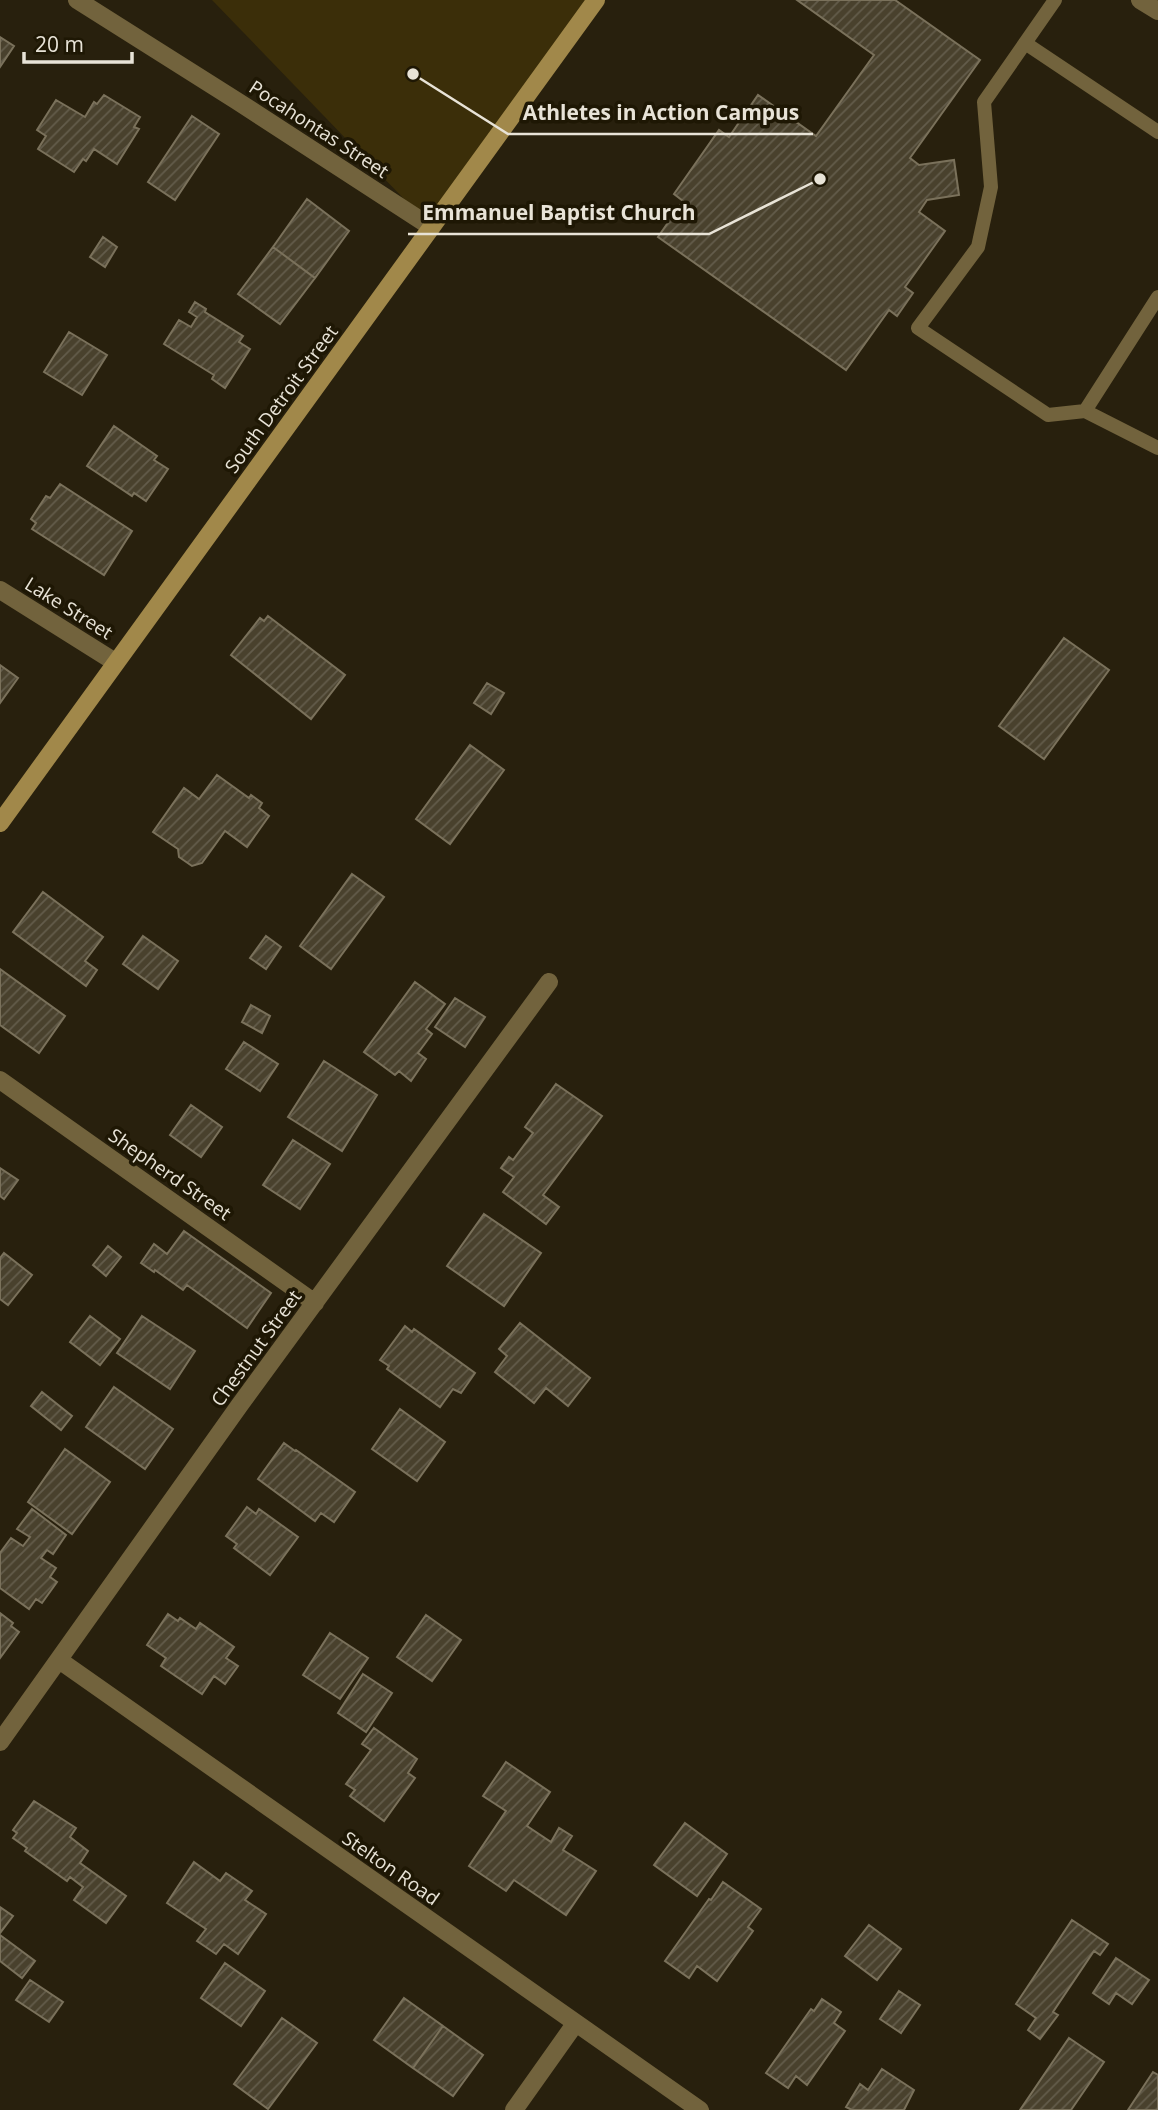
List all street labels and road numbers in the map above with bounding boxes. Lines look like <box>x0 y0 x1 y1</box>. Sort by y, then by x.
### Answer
street label: Pocahontas Street <box>244 74 394 184</box>
street label: South Detroit Street <box>219 320 344 478</box>
street label: Lake Street <box>20 571 118 645</box>
street label: Shepherd Street <box>104 1122 237 1226</box>
street label: Chestnut Street <box>205 1284 307 1412</box>
street label: Stelton Road <box>337 1825 445 1911</box>

